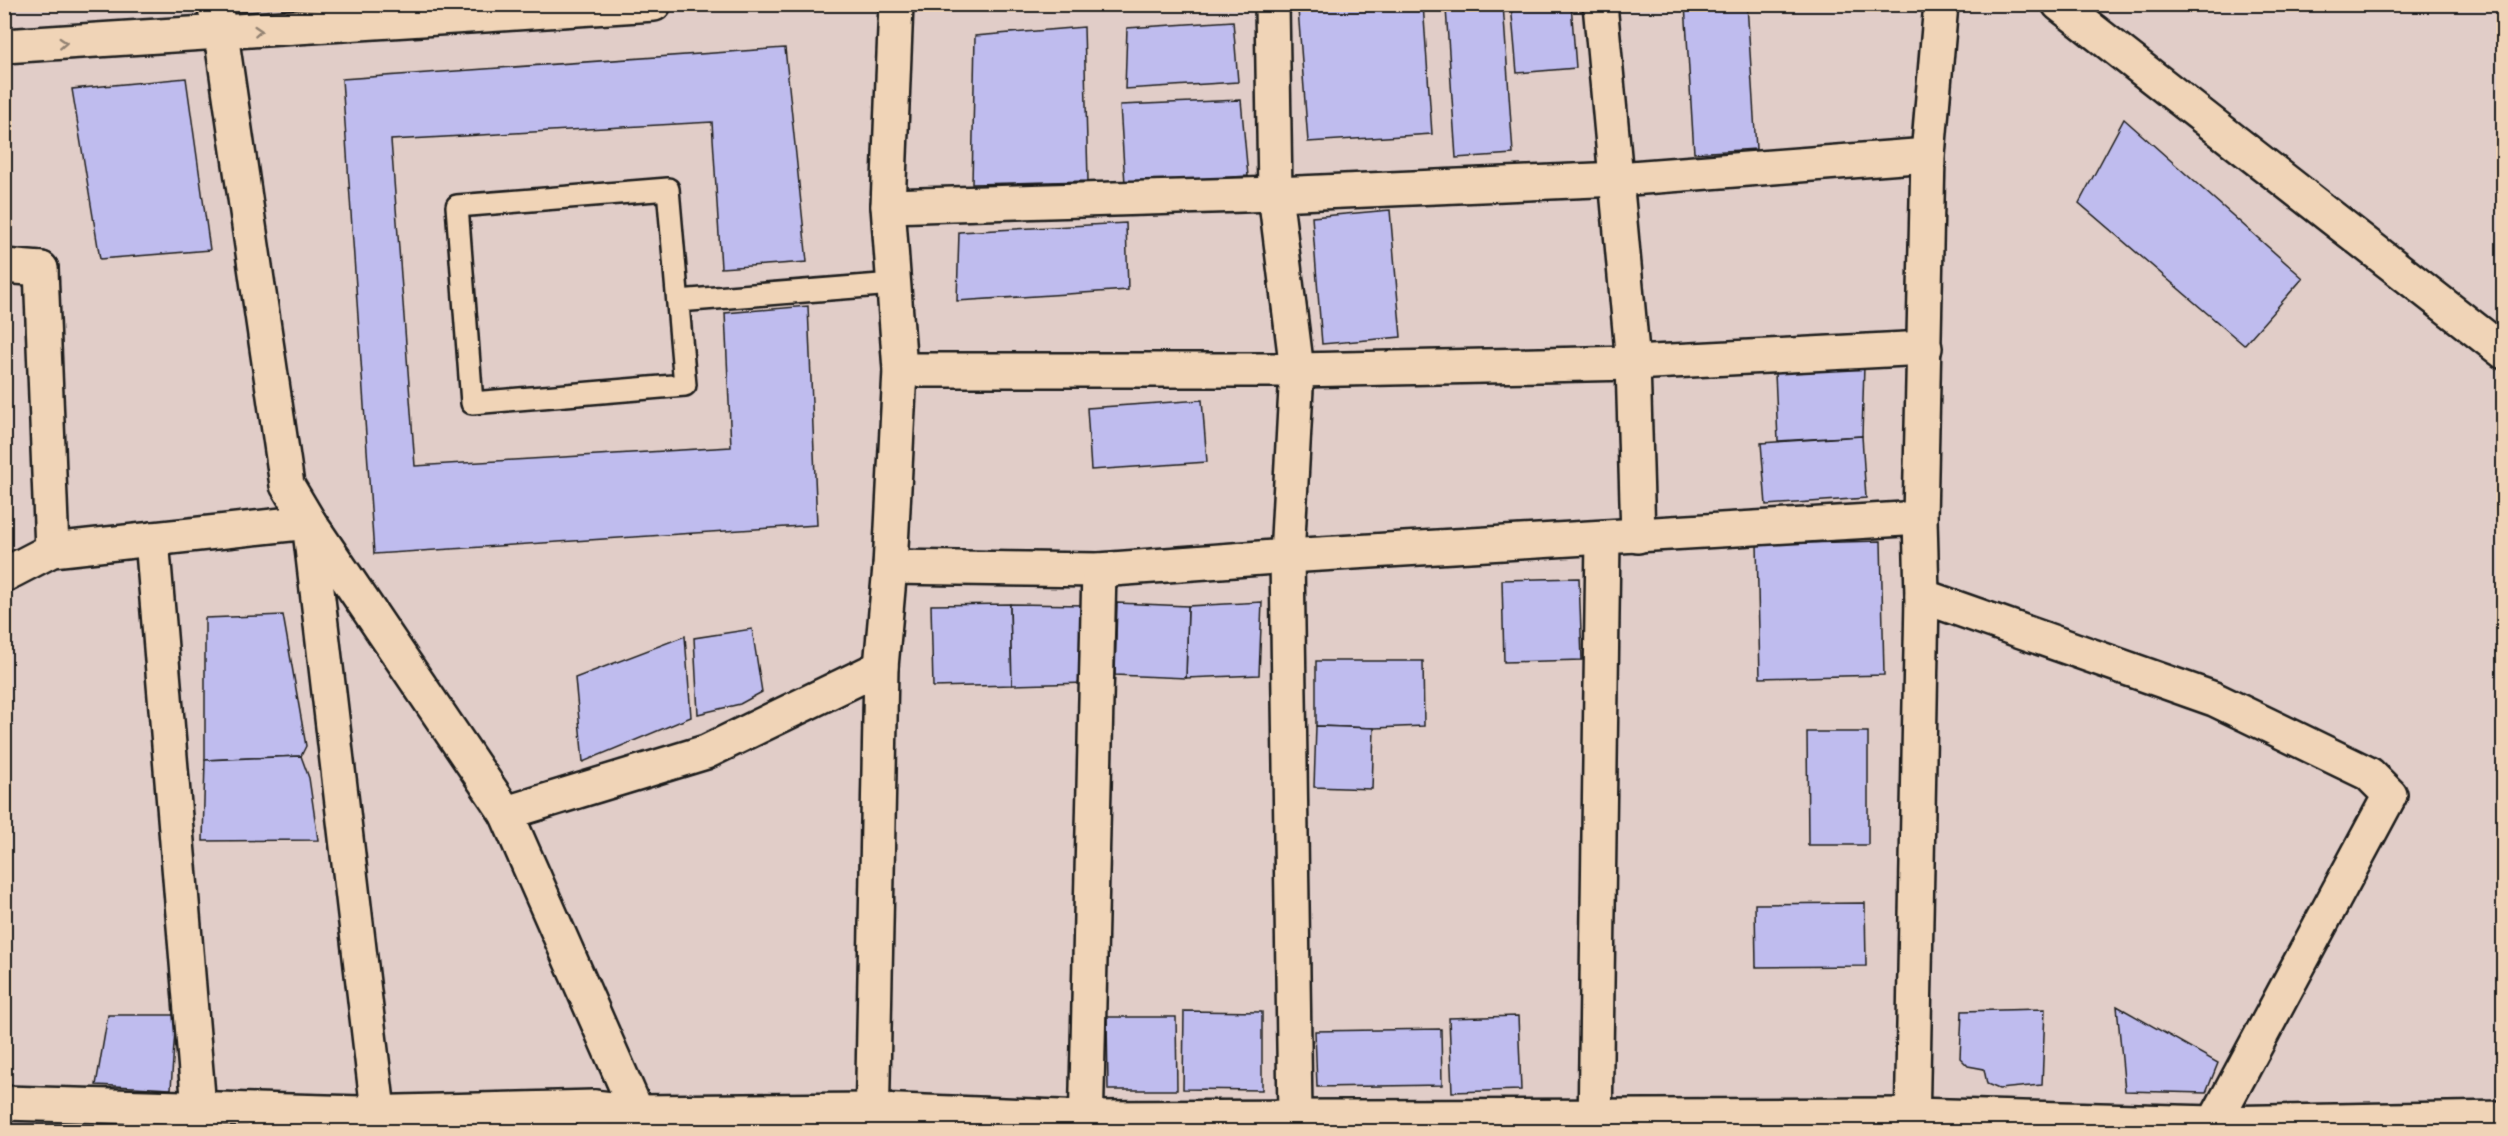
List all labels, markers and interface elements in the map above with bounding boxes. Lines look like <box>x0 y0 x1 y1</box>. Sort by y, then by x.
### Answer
one-way arrow <box>253 25 262 38</box>
one-way arrow <box>58 36 67 49</box>

